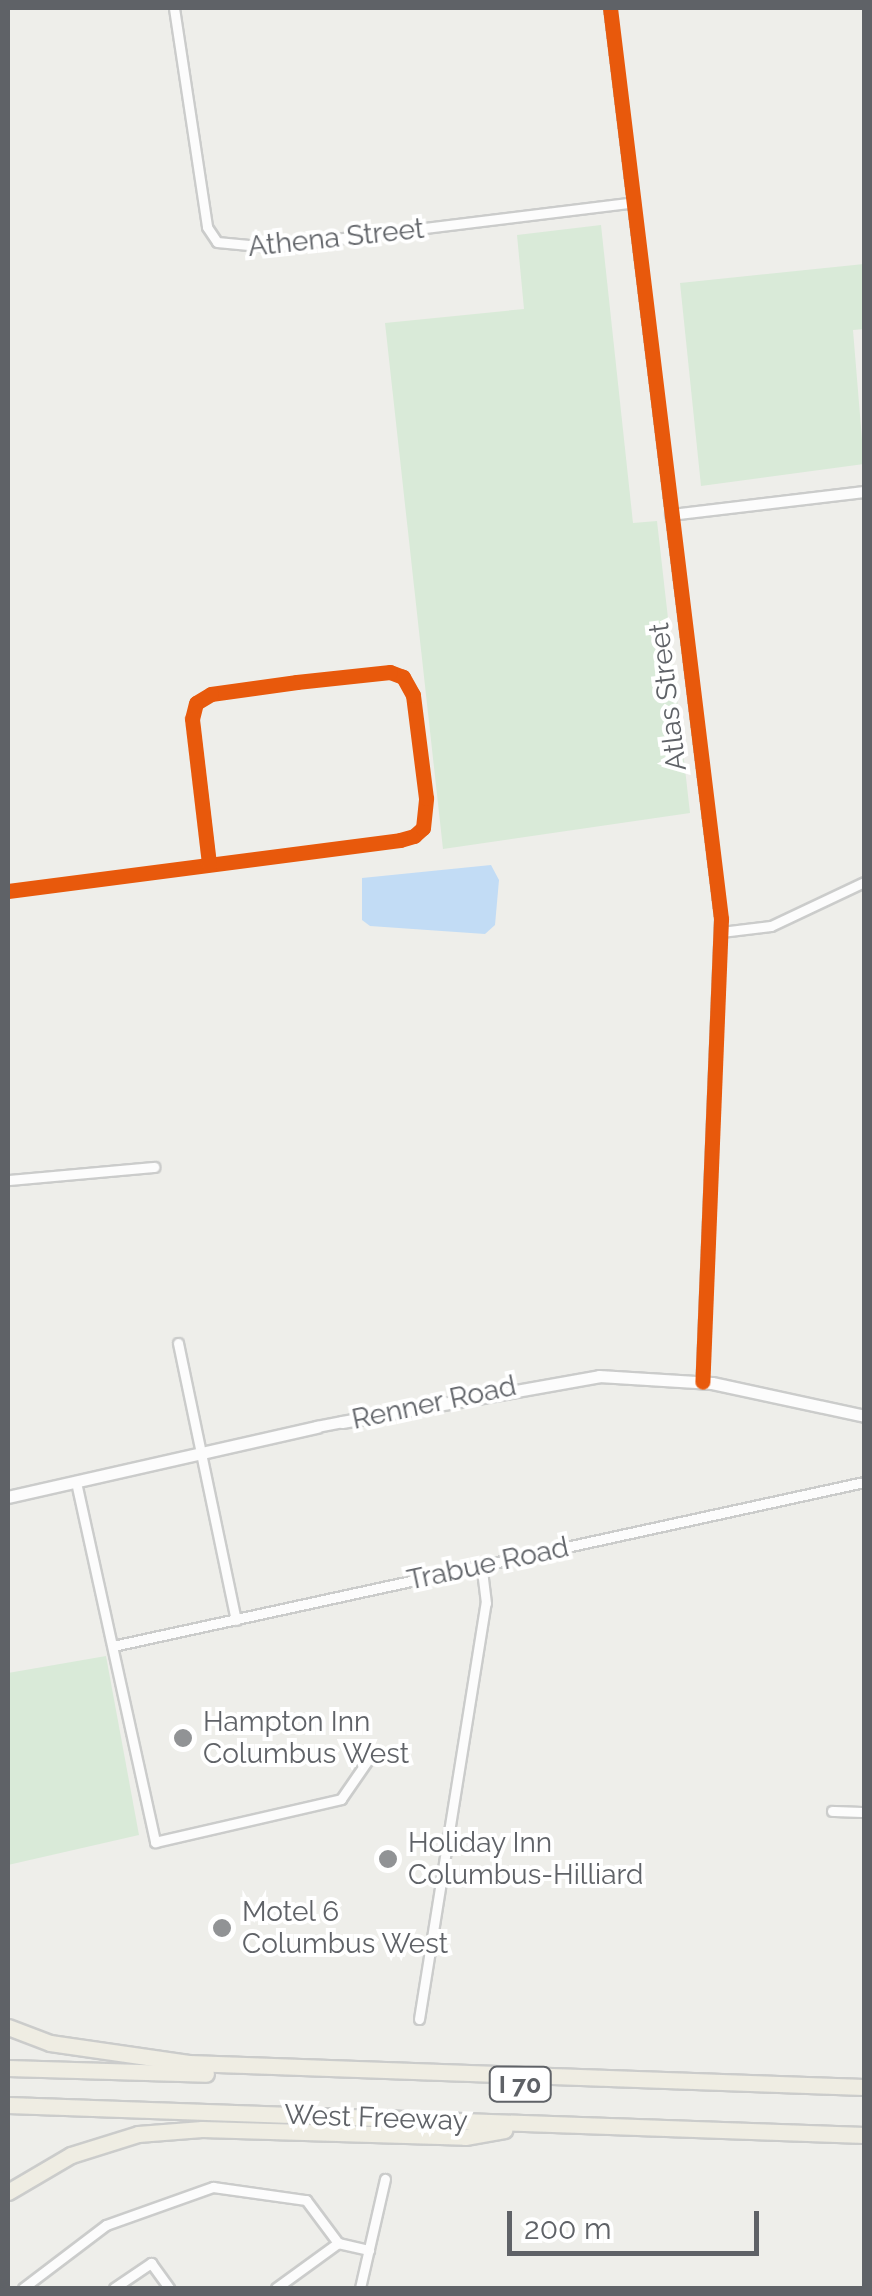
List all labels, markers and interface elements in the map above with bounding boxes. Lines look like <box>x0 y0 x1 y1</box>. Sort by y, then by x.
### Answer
street label: Athena Street <box>246 212 426 264</box>
street label: Atlas Street <box>642 621 694 773</box>
street label: Renner Road <box>349 1369 519 1437</box>
street label: Trabue Road <box>404 1530 572 1598</box>
place label: Hampton Inn Columbus West <box>203 1705 410 1771</box>
marker: Hampton Inn Columbus West <box>172 1727 194 1749</box>
place label: Holiday Inn Columbus-Hilliard <box>408 1826 643 1892</box>
marker: Holiday Inn Columbus-Hilliard <box>377 1848 399 1870</box>
place label: Motel 6 Columbus West <box>242 1895 449 1961</box>
marker: Motel 6 Columbus West <box>211 1917 233 1939</box>
road number: I 70 <box>488 2064 552 2104</box>
street label: West Freeway <box>284 2098 468 2138</box>
scale bar <box>512 2191 764 2253</box>
text: 200 m <box>524 2211 612 2246</box>

